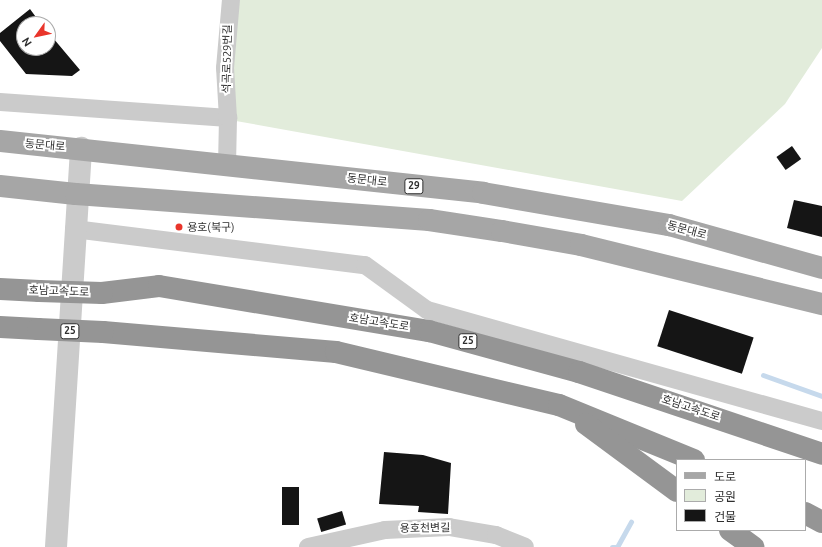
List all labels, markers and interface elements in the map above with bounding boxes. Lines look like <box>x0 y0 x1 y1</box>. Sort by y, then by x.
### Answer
north arrow <box>16 16 56 56</box>
street label: 석곡로529번길 <box>220 24 234 94</box>
text: N <box>20 35 34 49</box>
street label: 동문대로 <box>24 137 66 153</box>
street label: 동문대로 <box>346 171 388 189</box>
road number: 29 <box>404 178 424 194</box>
street label: 동문대로 <box>666 218 708 242</box>
place label: 용호(북구) <box>187 220 234 234</box>
marker: 용호(북구) <box>174 222 184 232</box>
street label: 호남고속도로 <box>28 283 90 299</box>
street label: 호남고속도로 <box>348 311 410 333</box>
road number: 25 <box>60 323 80 339</box>
road number: 25 <box>458 333 478 349</box>
street label: 호남고속도로 <box>660 392 722 424</box>
legend <box>676 459 806 531</box>
text: 도로 <box>714 470 736 483</box>
text: 공원 <box>714 490 736 503</box>
text: 건물 <box>714 510 736 523</box>
street label: 용호천변길 <box>400 521 450 535</box>

